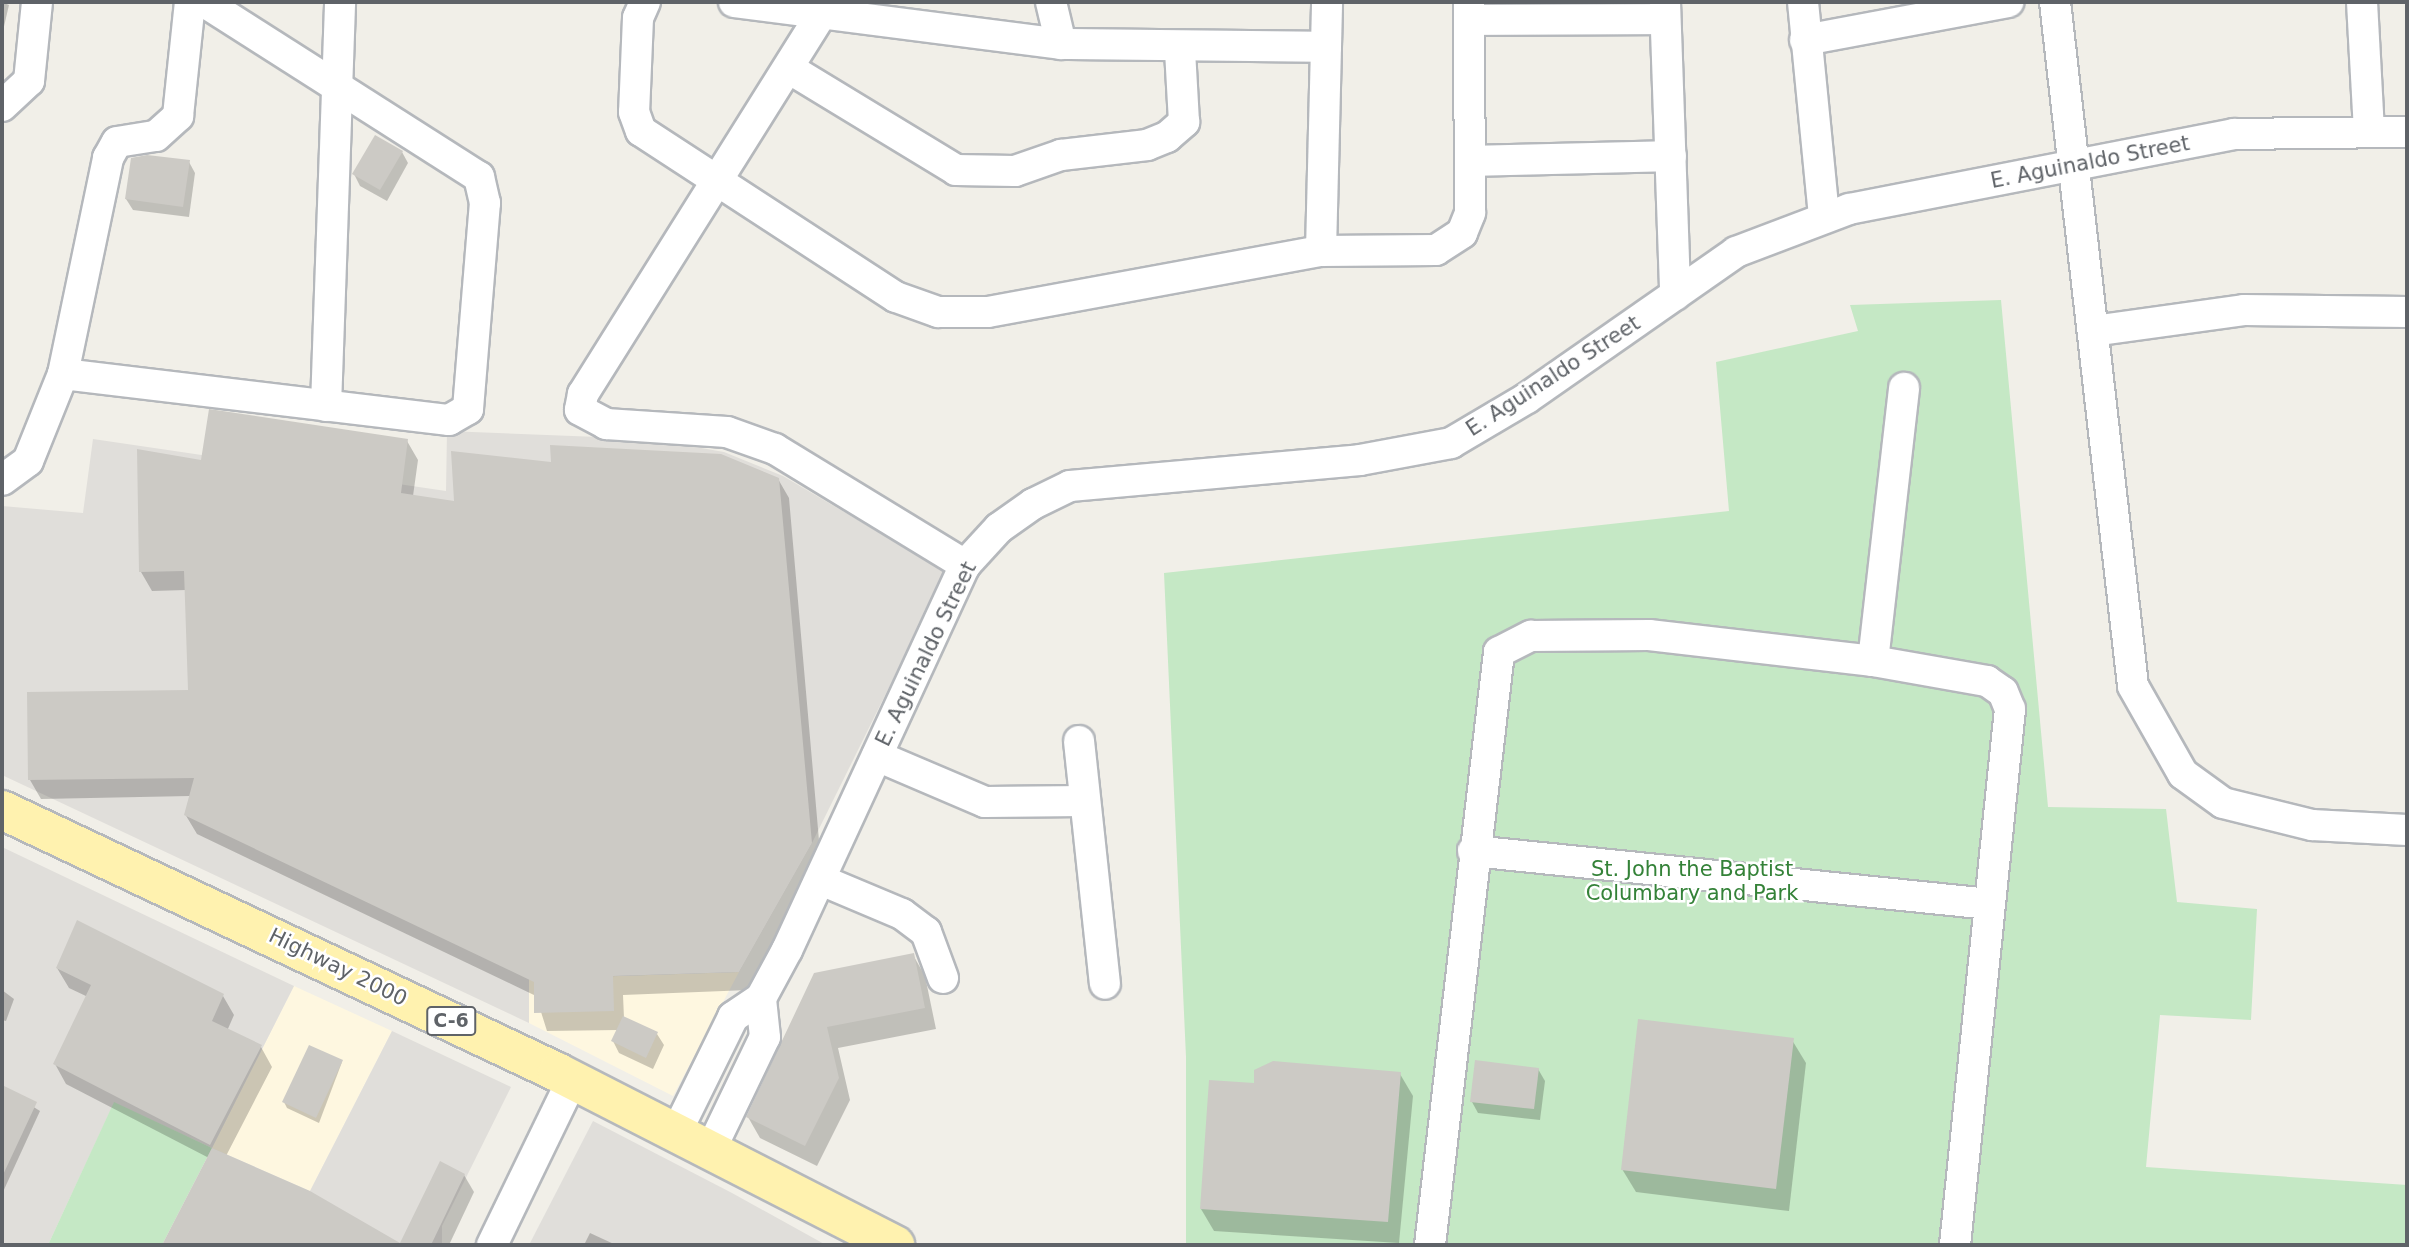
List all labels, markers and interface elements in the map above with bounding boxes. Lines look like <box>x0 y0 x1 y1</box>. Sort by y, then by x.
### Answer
street label: E. Aguinaldo Street <box>1988 130 2192 194</box>
street label: E. Aguinaldo Street <box>1461 310 1645 442</box>
street label: E. Aguinaldo Street <box>870 558 982 750</box>
park label: St. John the Baptist Columbary and Park <box>1586 856 1798 906</box>
street label: Highway 2000 <box>265 923 411 1011</box>
road number: C-6 <box>425 1006 477 1036</box>

